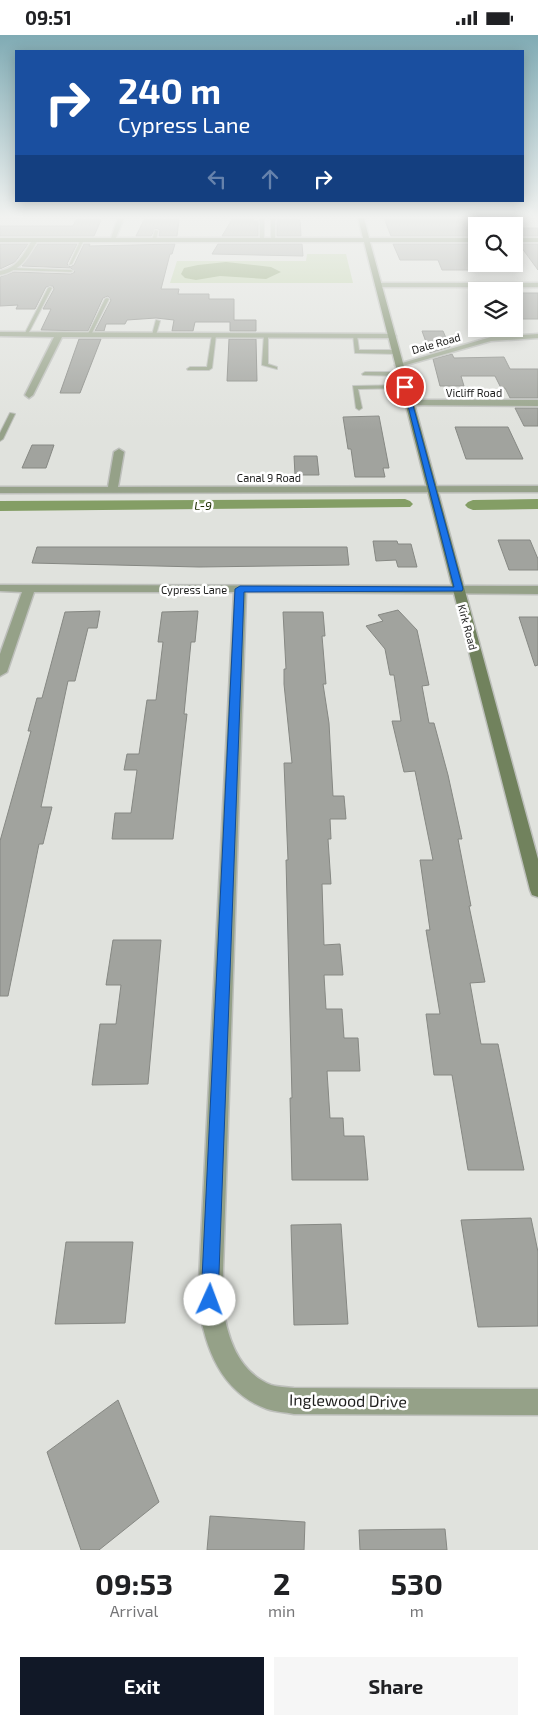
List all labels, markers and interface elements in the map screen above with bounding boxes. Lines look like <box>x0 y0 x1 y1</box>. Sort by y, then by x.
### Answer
text: 09:51 <box>25 6 72 29</box>
text: 240 m <box>118 69 221 111</box>
icon: right <box>35 70 100 135</box>
text: Cypress Lane <box>118 111 250 137</box>
icon: left <box>203 165 231 193</box>
icon: ahead <box>256 165 284 193</box>
icon: right <box>309 165 337 193</box>
map controls <box>468 217 523 337</box>
button: search <box>468 217 523 272</box>
button: layers <box>468 282 523 337</box>
street label: Dale Road <box>410 330 462 356</box>
pin <box>384 366 426 408</box>
icon: arrive <box>391 373 419 401</box>
street label: Vicliff Road <box>446 386 502 399</box>
street label: Canal 9 Road <box>237 471 301 484</box>
water label: L-9 <box>194 498 212 512</box>
street label: Cypress Lane <box>161 583 227 596</box>
street label: Kirk Road <box>456 603 480 651</box>
position arrow <box>183 1273 235 1325</box>
street label: Inglewood Drive <box>289 1389 407 1411</box>
text: 09:53 <box>95 1565 173 1601</box>
text: 2 <box>273 1565 290 1601</box>
text: 530 <box>390 1565 443 1601</box>
text: Arrival <box>110 1601 158 1620</box>
text: min <box>268 1601 295 1620</box>
text: m <box>410 1601 424 1620</box>
button: Exit <box>20 1657 264 1715</box>
button: Share <box>274 1657 518 1715</box>

